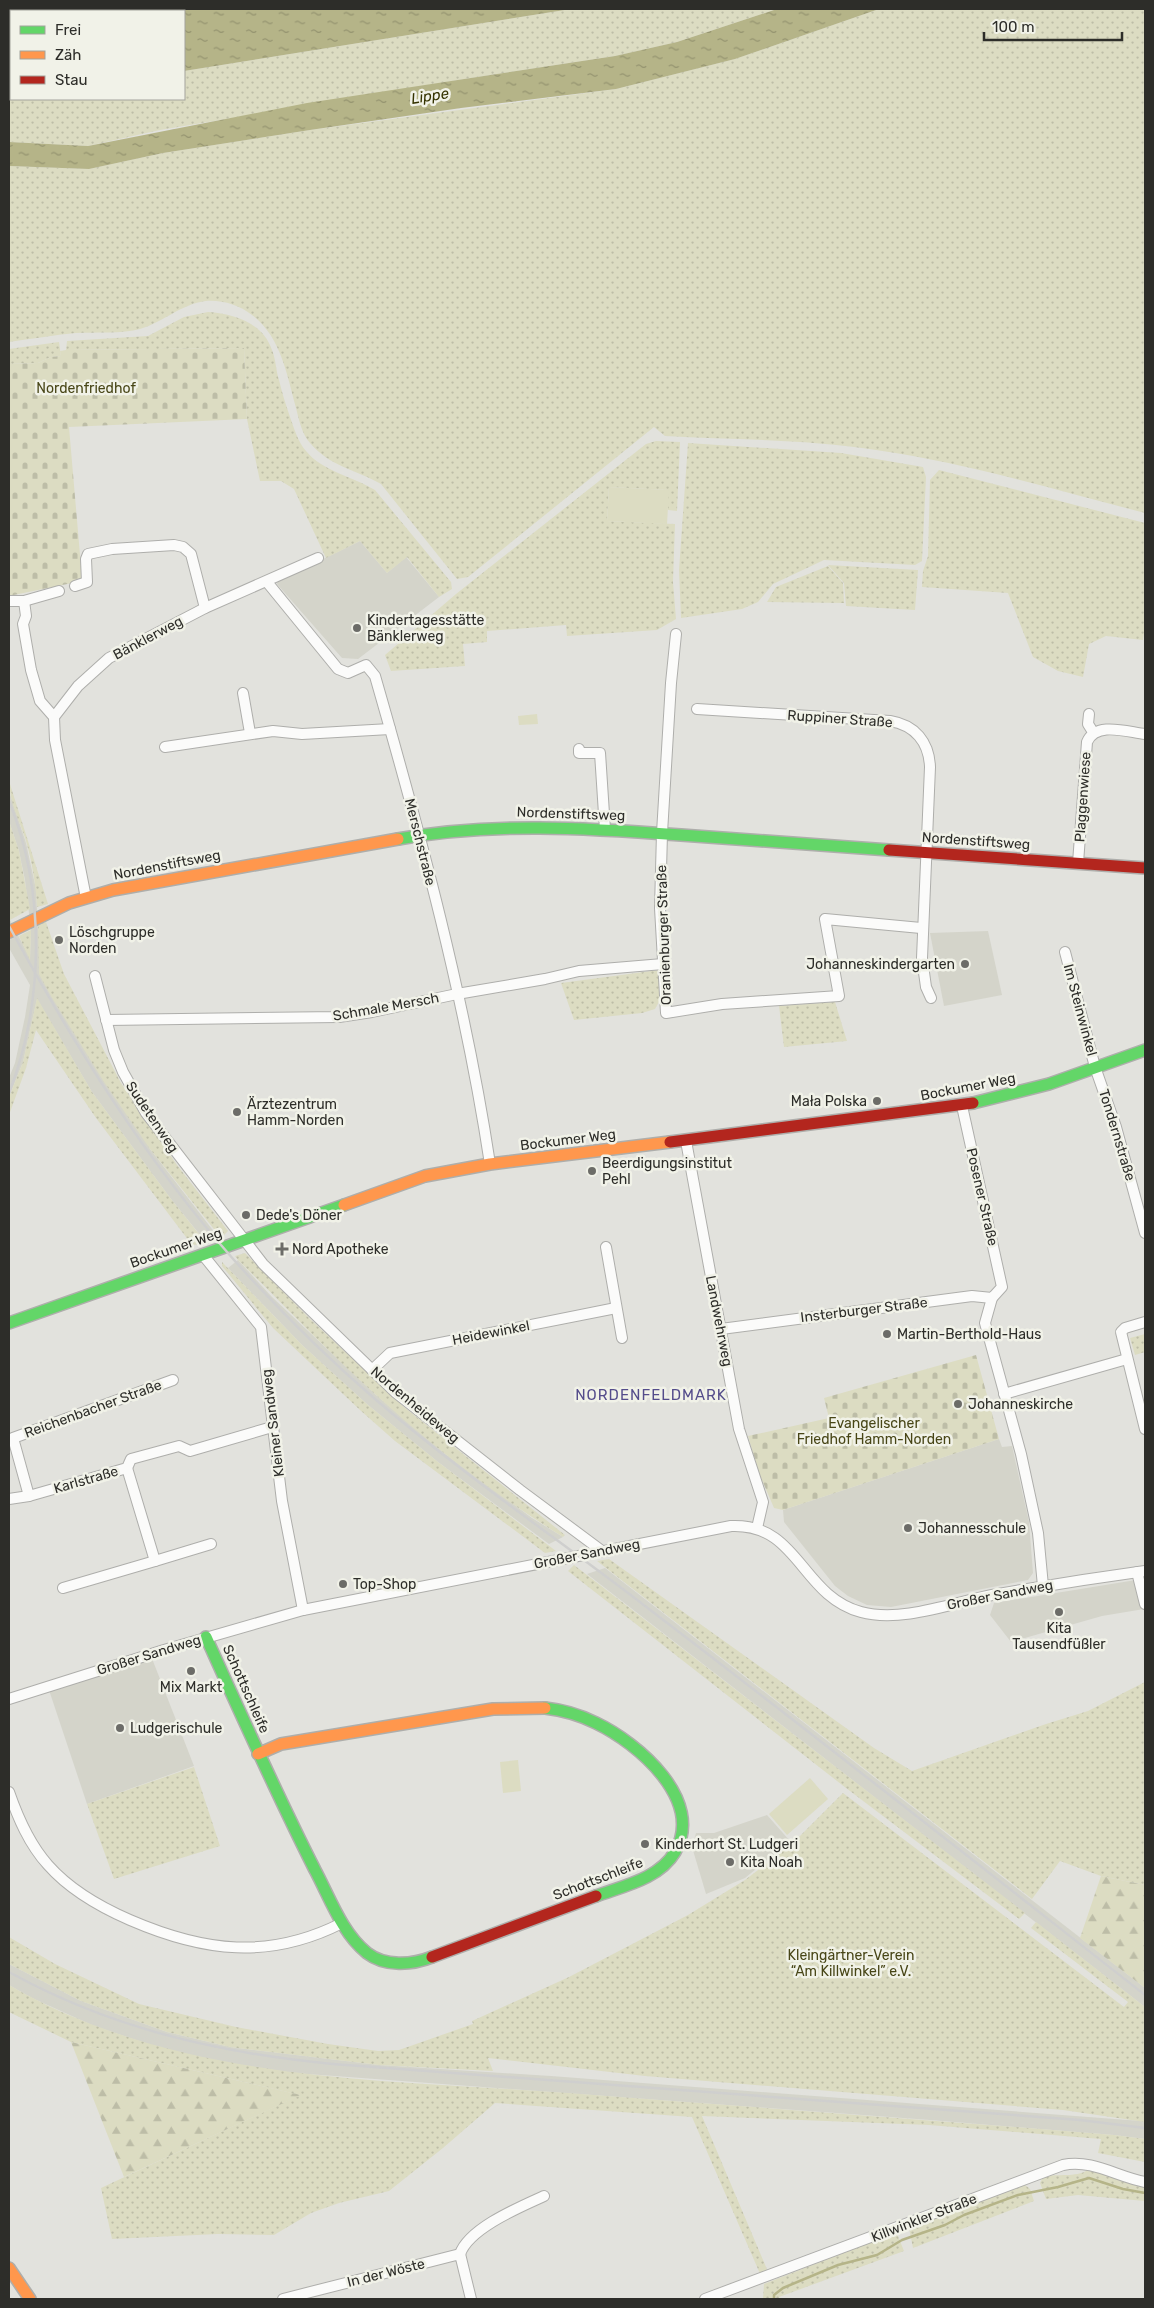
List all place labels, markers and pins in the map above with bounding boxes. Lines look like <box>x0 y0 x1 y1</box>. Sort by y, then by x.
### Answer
place label: Kindertagesstätte Bänklerweg <box>367 612 485 645</box>
marker: Kindertagesstätte Bänklerweg <box>351 622 363 634</box>
place label: Löschgruppe Norden <box>69 924 155 957</box>
marker: Löschgruppe Norden <box>53 934 65 946</box>
place label: Johanneskindergarten <box>806 956 955 973</box>
marker: Johanneskindergarten <box>959 958 971 970</box>
place label: Mała Polska <box>791 1093 867 1110</box>
marker: Mała Polska <box>871 1095 883 1107</box>
place label: Ärztezentrum Hamm-Norden <box>247 1096 344 1129</box>
marker: Ärztezentrum Hamm-Norden <box>231 1106 243 1118</box>
place label: Beerdigungsinstitut Pehl <box>602 1155 732 1188</box>
marker: Beerdigungsinstitut Pehl <box>586 1165 598 1177</box>
place label: Dede's Döner <box>256 1207 343 1224</box>
marker: Dede's Döner <box>240 1209 252 1221</box>
place label: Nord Apotheke <box>292 1241 389 1258</box>
marker: Nord Apotheke <box>276 1243 288 1255</box>
place label: Martin-Berthold-Haus <box>897 1326 1041 1343</box>
marker: Martin-Berthold-Haus <box>881 1328 893 1340</box>
place label: Johanneskirche <box>968 1396 1073 1413</box>
marker: Johanneskirche <box>952 1398 964 1410</box>
place label: Johannesschule <box>918 1520 1026 1537</box>
marker: Johannesschule <box>902 1522 914 1534</box>
place label: Top-Shop <box>353 1576 416 1593</box>
marker: Top-Shop <box>337 1578 349 1590</box>
marker: Kita Tausendfüßler <box>1053 1606 1065 1618</box>
place label: Kita Tausendfüßler <box>1012 1620 1106 1653</box>
marker: Mix Markt <box>185 1665 197 1677</box>
place label: Mix Markt <box>160 1679 223 1696</box>
place label: Ludgerischule <box>130 1720 223 1737</box>
marker: Ludgerischule <box>114 1722 126 1734</box>
place label: Kinderhort St. Ludgeri <box>655 1836 798 1853</box>
marker: Kinderhort St. Ludgeri <box>639 1838 651 1850</box>
place label: Kita Noah <box>740 1854 802 1871</box>
marker: Kita Noah <box>724 1856 736 1868</box>

